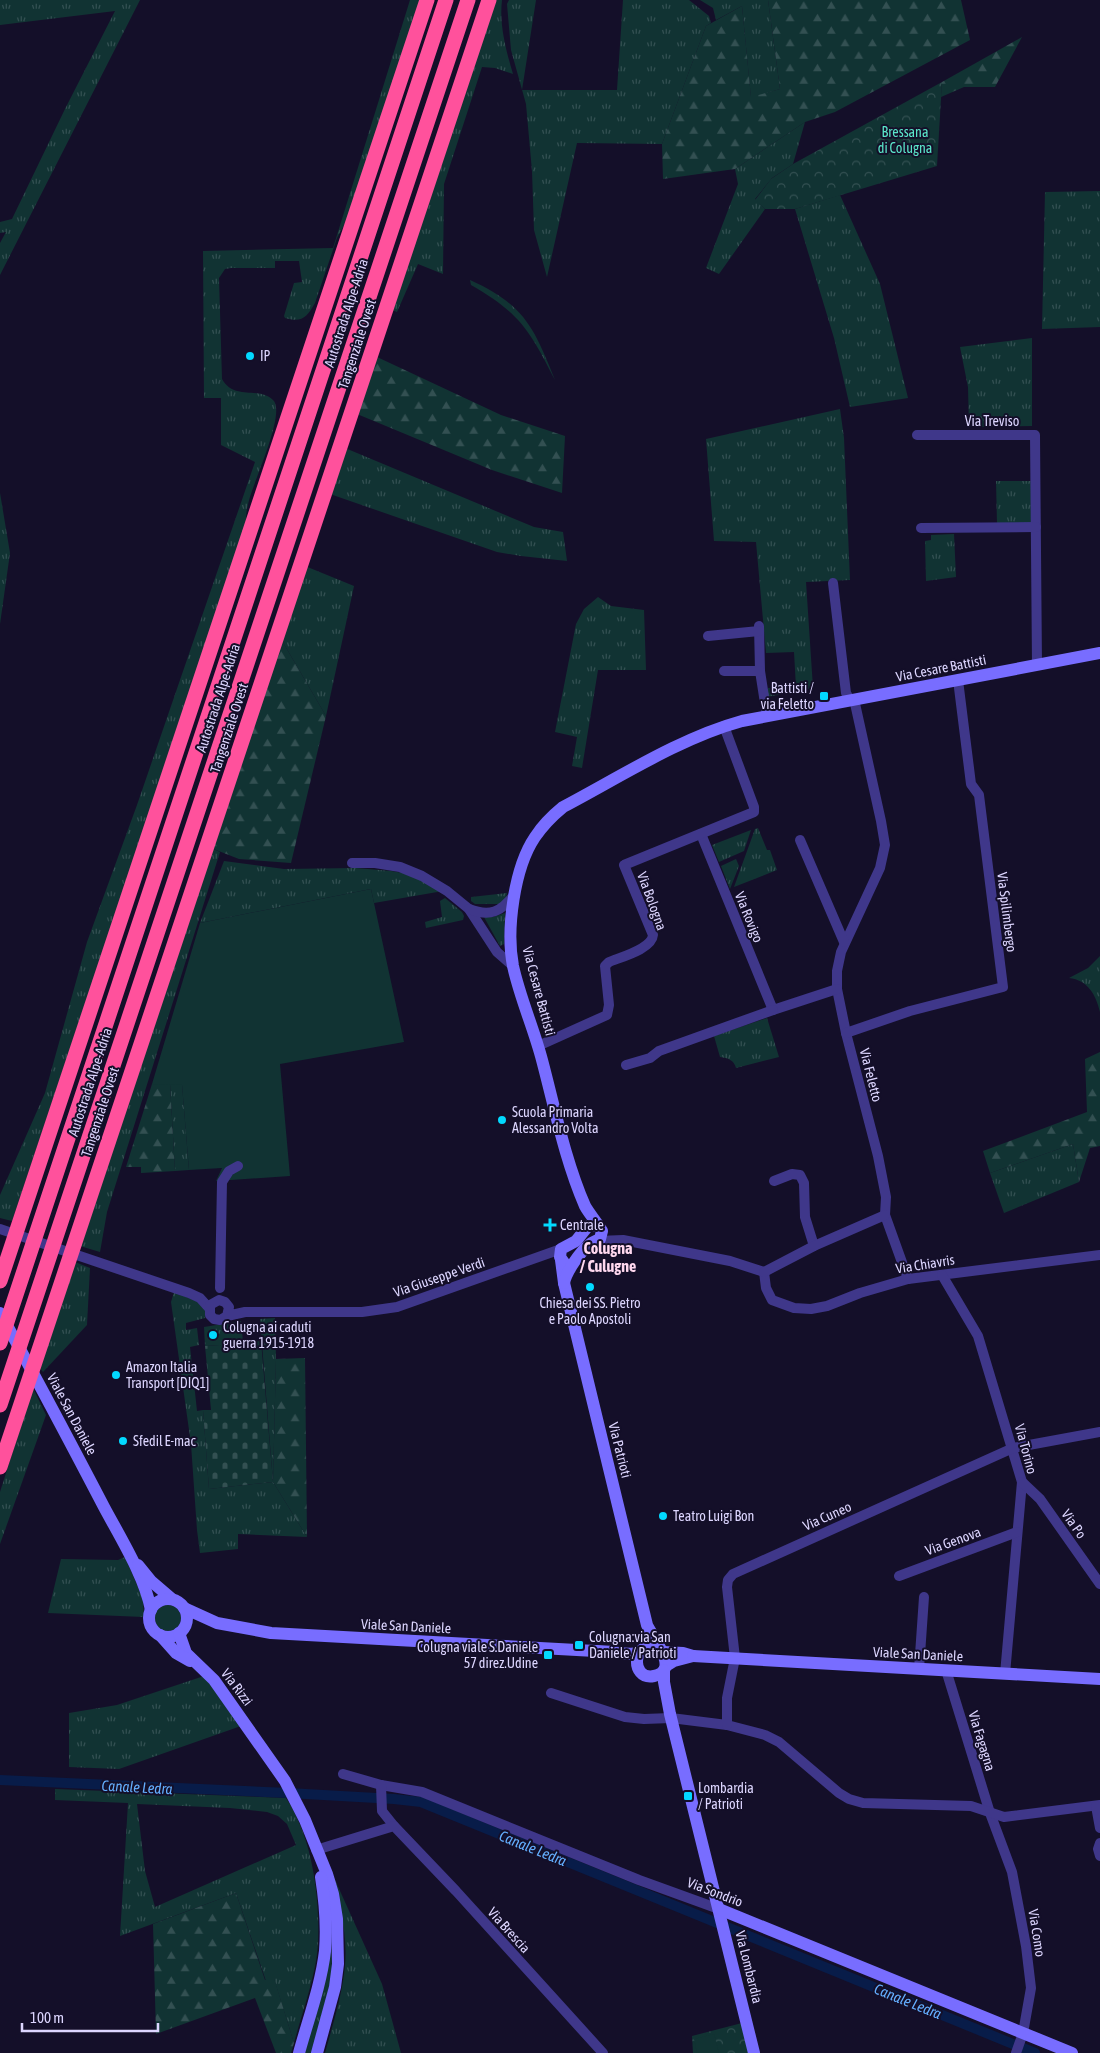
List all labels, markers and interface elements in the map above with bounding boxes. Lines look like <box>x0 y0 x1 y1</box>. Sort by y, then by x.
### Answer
park label: Bressana di Colugna <box>878 124 932 156</box>
street label: Autostrada Alpe-Adria <box>321 257 371 369</box>
street label: Tangenziale Ovest <box>335 297 379 391</box>
place label: IP <box>260 348 271 364</box>
marker: IP <box>244 350 256 362</box>
street label: Via Treviso <box>965 413 1019 429</box>
street label: Autostrada Alpe-Adria <box>193 642 243 754</box>
street label: Via Cesare Battisti <box>894 651 988 685</box>
place label: Battisti / via Feletto <box>760 680 814 712</box>
street label: Tangenziale Ovest <box>207 681 251 775</box>
marker: Battisti / via Feletto <box>818 690 830 702</box>
street label: Via Bologna <box>634 870 670 932</box>
street label: Via Spilimbergo <box>994 871 1020 953</box>
street label: Via Rovigo <box>732 889 766 945</box>
street label: Via Cesare Battisti <box>519 945 559 1037</box>
street label: Autostrada Alpe-Adria <box>65 1026 115 1138</box>
street label: Via Feletto <box>857 1047 885 1103</box>
street label: Tangenziale Ovest <box>78 1065 122 1159</box>
place label: Scuola Primaria Alessandro Volta <box>512 1104 599 1136</box>
marker: Scuola Primaria Alessandro Volta <box>496 1114 508 1126</box>
place label: Centrale <box>560 1217 604 1233</box>
marker: Centrale <box>544 1219 556 1231</box>
district label: Colugna / Culugne <box>580 1239 636 1275</box>
street label: Via Chiavris <box>894 1251 956 1277</box>
street label: Via Giuseppe Verdi <box>391 1254 487 1300</box>
marker: Chiesa dei SS. Pietro e Paolo Apostoli <box>584 1281 596 1293</box>
place label: Chiesa dei SS. Pietro e Paolo Apostoli <box>539 1295 641 1327</box>
place label: Colugna ai caduti guerra 1915-1918 <box>223 1319 314 1351</box>
marker: Colugna ai caduti guerra 1915-1918 <box>207 1329 219 1341</box>
place label: Amazon Italia Transport [DIQ1] <box>126 1359 209 1391</box>
marker: Amazon Italia Transport [DIQ1] <box>110 1369 122 1381</box>
street label: Viale San Daniele <box>44 1370 100 1458</box>
street label: Via Patrioti <box>605 1421 635 1479</box>
street label: Via Torino <box>1012 1422 1040 1476</box>
place label: Sfedil E-mac <box>133 1433 197 1449</box>
marker: Sfedil E-mac <box>117 1435 129 1447</box>
street label: Via Cuneo <box>800 1498 854 1534</box>
street label: Via Po <box>1058 1506 1090 1542</box>
place label: Teatro Luigi Bon <box>673 1508 754 1524</box>
marker: Teatro Luigi Bon <box>657 1510 669 1522</box>
street label: Via Genova <box>923 1524 983 1558</box>
street label: Viale San Daniele <box>361 1616 451 1636</box>
place label: Colugna:via San Daniele / Patrioti <box>589 1629 677 1661</box>
place label: Colugna viale S.Daniele 57 direz.Udine <box>417 1639 538 1671</box>
marker: Colugna:via San Daniele / Patrioti <box>573 1639 585 1651</box>
street label: Viale San Daniele <box>873 1644 963 1664</box>
marker: Colugna viale S.Daniele 57 direz.Udine <box>542 1649 554 1661</box>
street label: Via Rizzi <box>218 1665 256 1709</box>
street label: Via Fagagna <box>965 1709 999 1773</box>
water label: Canale Ledra <box>101 1777 173 1797</box>
place label: Lombardia / Patrioti <box>698 1780 754 1812</box>
marker: Lombardia / Patrioti <box>682 1790 694 1802</box>
water label: Canale Ledra <box>497 1827 569 1869</box>
street label: Via Sondrio <box>685 1874 745 1910</box>
street label: Via Brescia <box>484 1904 534 1956</box>
street label: Via Como <box>1025 1908 1049 1958</box>
street label: Via Lombardia <box>732 1929 766 2005</box>
water label: Canale Ledra <box>872 1980 944 2022</box>
scale bar <box>22 2000 159 2032</box>
text: 100 m <box>30 2009 64 2026</box>

